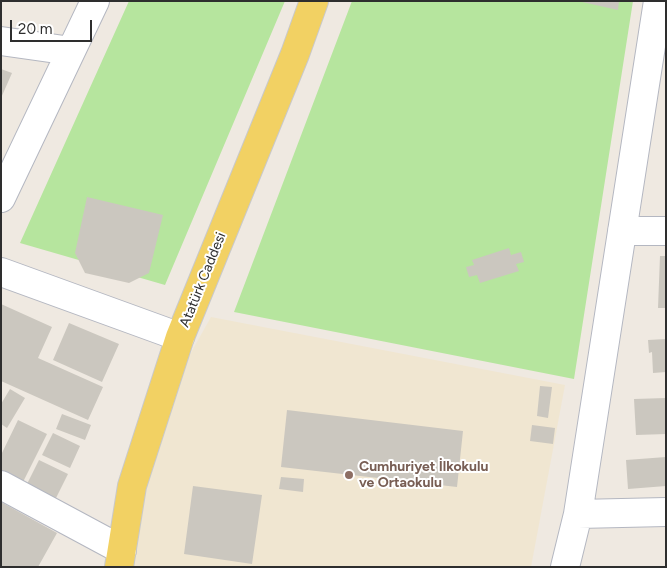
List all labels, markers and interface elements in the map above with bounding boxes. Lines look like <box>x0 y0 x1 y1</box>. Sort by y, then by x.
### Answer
scale bar <box>12 10 95 42</box>
text: 20 m <box>18 20 52 38</box>
street label: Atatürk Caddesi <box>176 230 230 330</box>
place label: Cumhuriyet İlkokulu ve Ortaokulu <box>359 459 488 492</box>
marker: Cumhuriyet İlkokulu ve Ortaokulu <box>343 469 355 481</box>

